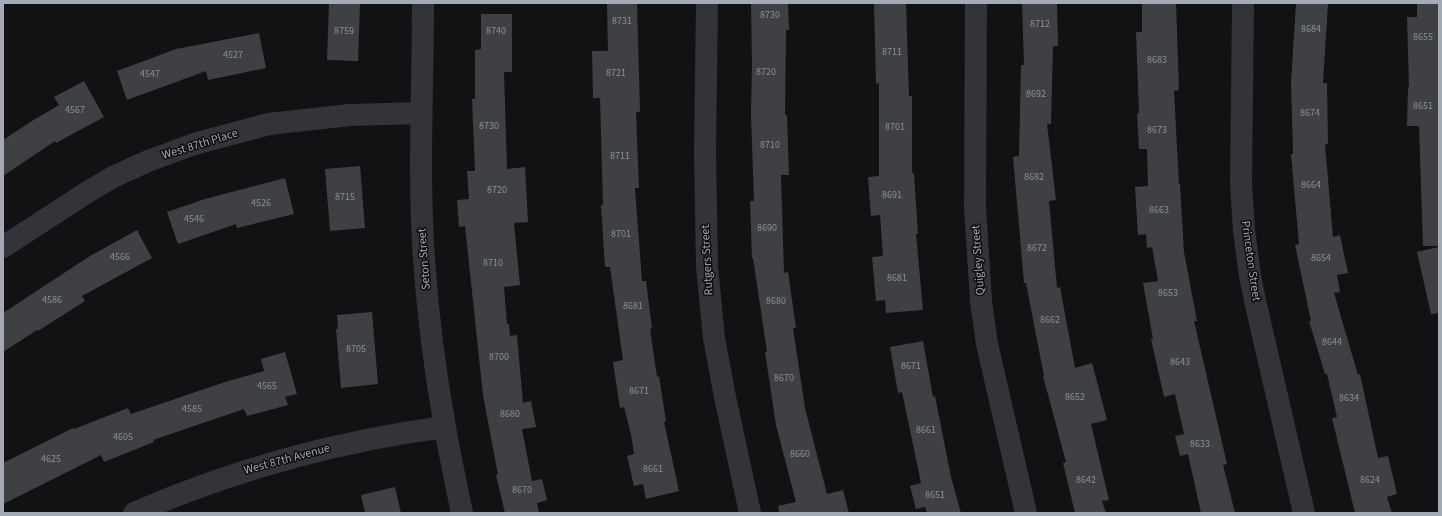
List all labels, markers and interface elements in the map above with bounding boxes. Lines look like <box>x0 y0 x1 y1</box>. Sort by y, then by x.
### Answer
house number: 8730 <box>760 10 780 22</box>
house number: 8731 <box>612 16 632 28</box>
house number: 8712 <box>1030 19 1050 31</box>
house number: 8684 <box>1301 24 1321 36</box>
house number: 8759 <box>334 26 354 38</box>
house number: 8740 <box>486 26 506 38</box>
house number: 8655 <box>1413 32 1433 44</box>
house number: 8711 <box>882 47 902 59</box>
house number: 4527 <box>223 50 243 62</box>
house number: 8683 <box>1147 55 1167 67</box>
house number: 8720 <box>756 67 776 79</box>
house number: 8721 <box>606 68 626 80</box>
house number: 4547 <box>140 69 160 81</box>
house number: 8692 <box>1026 89 1046 101</box>
house number: 8651 <box>1413 101 1433 113</box>
house number: 4567 <box>65 105 85 117</box>
house number: 8674 <box>1300 108 1320 120</box>
house number: 8730 <box>479 121 499 133</box>
house number: 8701 <box>885 122 905 134</box>
house number: 8673 <box>1147 125 1167 137</box>
street label: West 87th Place <box>160 127 240 163</box>
house number: 8710 <box>760 140 780 152</box>
house number: 8711 <box>610 151 630 163</box>
house number: 8682 <box>1024 172 1044 184</box>
house number: 8664 <box>1301 180 1321 192</box>
house number: 8720 <box>487 185 507 197</box>
house number: 8691 <box>882 190 902 202</box>
house number: 8715 <box>335 192 355 204</box>
house number: 4526 <box>251 198 271 210</box>
house number: 8663 <box>1149 205 1169 217</box>
house number: 4546 <box>184 214 204 226</box>
street label: Princeton Street <box>1237 220 1263 302</box>
house number: 8690 <box>757 223 777 235</box>
street label: Rutgers Street <box>699 224 717 296</box>
street label: Quigley Street <box>969 224 989 296</box>
street label: Seton Street <box>416 228 434 290</box>
house number: 8701 <box>611 229 631 241</box>
house number: 8672 <box>1027 243 1047 255</box>
house number: 4566 <box>110 252 130 264</box>
house number: 8654 <box>1311 253 1331 265</box>
house number: 8710 <box>483 258 503 270</box>
house number: 8681 <box>887 273 907 285</box>
house number: 8653 <box>1158 288 1178 300</box>
house number: 4586 <box>42 295 62 307</box>
house number: 8680 <box>766 296 786 308</box>
house number: 8681 <box>623 301 643 313</box>
house number: 8662 <box>1040 315 1060 327</box>
house number: 8644 <box>1322 337 1342 349</box>
house number: 8705 <box>346 344 366 356</box>
house number: 8700 <box>489 352 509 364</box>
house number: 8643 <box>1170 357 1190 369</box>
house number: 8671 <box>901 361 921 373</box>
house number: 8670 <box>774 373 794 385</box>
house number: 4565 <box>257 381 277 393</box>
house number: 8671 <box>629 386 649 398</box>
house number: 8652 <box>1065 392 1085 404</box>
house number: 8634 <box>1339 393 1359 405</box>
house number: 4585 <box>182 404 202 416</box>
house number: 8680 <box>500 409 520 421</box>
house number: 8661 <box>916 425 936 437</box>
house number: 4605 <box>113 432 133 444</box>
house number: 8633 <box>1190 439 1210 451</box>
street label: West 87th Avenue <box>242 442 332 478</box>
house number: 8660 <box>790 449 810 461</box>
house number: 4625 <box>41 454 61 466</box>
house number: 8661 <box>643 464 663 476</box>
house number: 8642 <box>1076 475 1096 487</box>
house number: 8624 <box>1360 475 1380 487</box>
house number: 8670 <box>512 485 532 497</box>
house number: 8651 <box>925 490 945 502</box>

